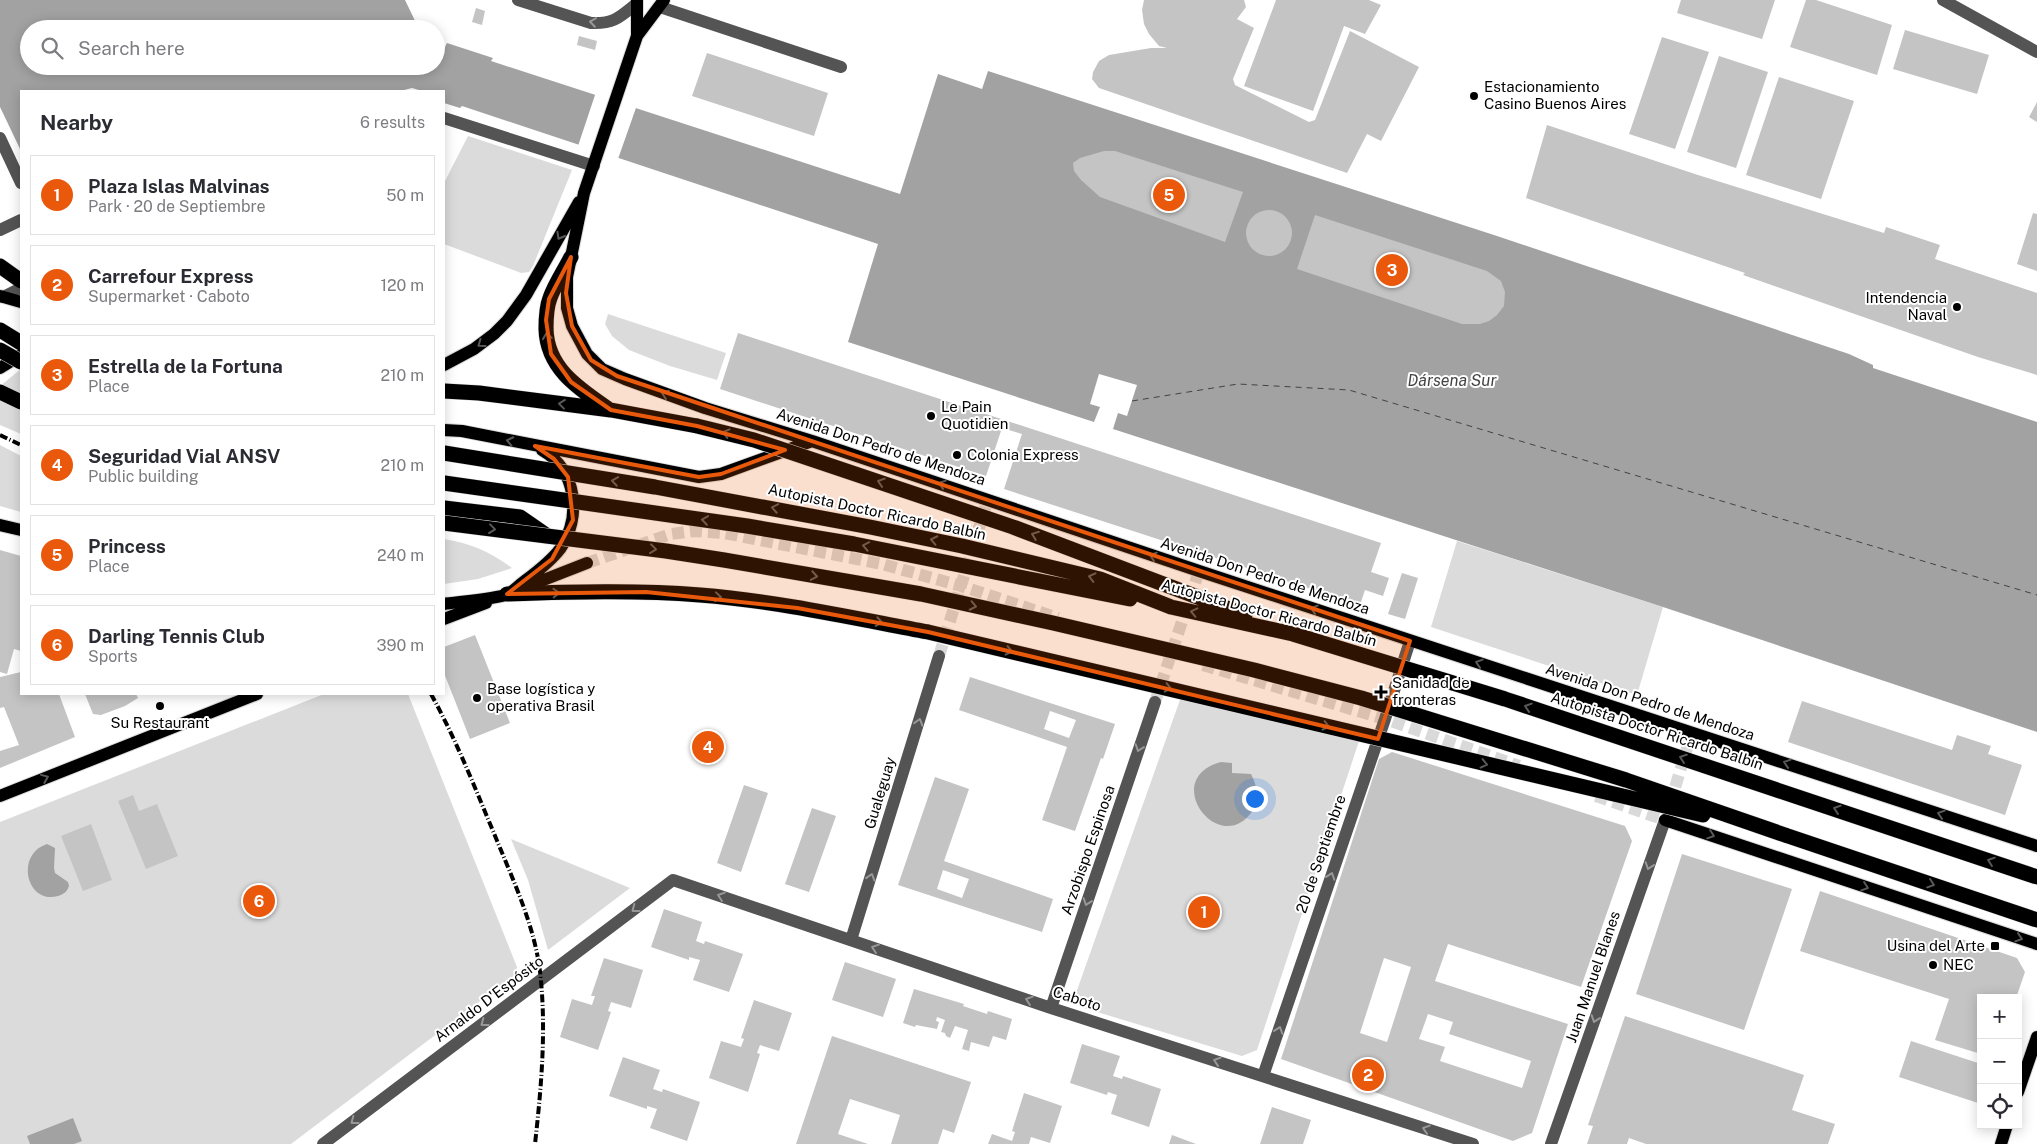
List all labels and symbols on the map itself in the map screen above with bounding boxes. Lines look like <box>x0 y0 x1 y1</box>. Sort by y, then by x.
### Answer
one-way arrow <box>589 17 597 28</box>
place label: Estacionamiento Casino Buenos Aires <box>1484 78 1626 112</box>
marker: Estacionamiento Casino Buenos Aires <box>1468 90 1480 102</box>
pin: 5 <box>1153 176 1185 214</box>
one-way arrow <box>556 231 566 240</box>
pin: 3 <box>1376 251 1408 289</box>
place label: Intendencia Naval <box>1865 289 1947 323</box>
marker: Intendencia Naval <box>1951 301 1963 313</box>
one-way arrow <box>542 332 553 340</box>
one-way arrow <box>477 338 487 347</box>
water label: Dársena Sur <box>1408 371 1497 390</box>
one-way arrow <box>661 390 670 400</box>
place label: Le Pain Quotidien <box>941 398 1009 432</box>
one-way arrow <box>558 399 566 410</box>
street label: Avenida Don Pedro de Mendoza <box>774 405 988 488</box>
marker: Le Pain Quotidien <box>925 410 937 422</box>
one-way arrow <box>722 428 731 439</box>
one-way arrow <box>506 436 515 446</box>
place label: Colonia Express <box>967 446 1079 463</box>
marker: Colonia Express <box>951 449 963 461</box>
one-way arrow <box>610 476 619 486</box>
one-way arrow <box>877 478 886 488</box>
street label: Autopista Doctor Ricardo Balbín <box>767 480 988 543</box>
one-way arrow <box>938 480 947 490</box>
one-way arrow <box>771 504 779 514</box>
one-way arrow <box>701 515 710 525</box>
one-way arrow <box>488 523 496 534</box>
one-way arrow <box>1031 531 1040 541</box>
street label: Avenida Don Pedro de Mendoza <box>1158 534 1372 617</box>
one-way arrow <box>930 535 939 546</box>
one-way arrow <box>861 542 870 552</box>
one-way arrow <box>650 543 658 554</box>
one-way arrow <box>1149 551 1158 561</box>
one-way arrow <box>809 571 818 581</box>
one-way arrow <box>1089 573 1097 583</box>
street label: Autopista Doctor Ricardo Balbín <box>1160 576 1379 650</box>
one-way arrow <box>552 587 560 598</box>
one-way arrow <box>715 591 723 602</box>
one-way arrow <box>969 600 978 610</box>
one-way arrow <box>1310 605 1319 615</box>
one-way arrow <box>1190 607 1199 618</box>
one-way arrow <box>874 617 883 627</box>
one-way arrow <box>1005 645 1014 656</box>
one-way arrow <box>1475 659 1484 669</box>
street label: Avenida Don Pedro de Mendoza <box>1543 660 1757 743</box>
place label: Sanidad de fronteras <box>1392 674 1470 708</box>
place label: Base logística y operativa Brasil <box>487 680 595 714</box>
one-way arrow <box>1163 682 1172 693</box>
marker: Sanidad de fronteras <box>1374 685 1388 699</box>
street label: Autopista Doctor Ricardo Balbín <box>1549 688 1766 773</box>
marker: Base logística y operativa Brasil <box>471 692 483 704</box>
marker: Su Restaurant <box>154 700 166 712</box>
one-way arrow <box>1525 702 1533 712</box>
place label: Su Restaurant <box>110 714 210 731</box>
one-way arrow <box>913 718 923 726</box>
one-way arrow <box>1321 720 1330 731</box>
pin: 4 <box>692 728 724 766</box>
one-way arrow <box>1135 744 1145 752</box>
one-way arrow <box>1679 754 1687 764</box>
street label: Gualeguay <box>861 755 899 831</box>
one-way arrow <box>1479 758 1488 769</box>
one-way arrow <box>1783 759 1791 769</box>
one-way arrow <box>40 774 49 784</box>
street label: Arzobispo Espinosa <box>1057 783 1118 917</box>
your location <box>1242 786 1268 812</box>
street label: 20 de Septiembre <box>1292 792 1349 915</box>
one-way arrow <box>1833 805 1841 815</box>
one-way arrow <box>1937 810 1946 820</box>
one-way arrow <box>1706 830 1715 840</box>
one-way arrow <box>1987 857 1995 867</box>
one-way arrow <box>1645 861 1655 870</box>
one-way arrow <box>865 873 875 882</box>
one-way arrow <box>1325 873 1335 881</box>
one-way arrow <box>1926 878 1935 888</box>
pin: 6 <box>243 882 275 920</box>
one-way arrow <box>1860 882 1869 892</box>
one-way arrow <box>717 892 726 902</box>
pin: 1 <box>1188 893 1220 931</box>
one-way arrow <box>1083 898 1093 906</box>
one-way arrow <box>632 904 641 912</box>
street label: Juan Manuel Blanes <box>1562 909 1623 1045</box>
one-way arrow <box>2015 933 2023 943</box>
place label: Usina del Arte <box>1887 937 1985 954</box>
marker: Usina del Arte <box>1989 940 2001 952</box>
one-way arrow <box>871 944 880 954</box>
street label: Arnaldo D'Espósito <box>431 952 547 1045</box>
place label: NEC <box>1943 956 1974 973</box>
marker: NEC <box>1927 959 1939 971</box>
street label: Caboto <box>1051 983 1103 1014</box>
one-way arrow <box>1025 996 1034 1006</box>
one-way arrow <box>1591 1014 1601 1023</box>
one-way arrow <box>480 1017 490 1026</box>
one-way arrow <box>1273 1026 1283 1035</box>
pin: 2 <box>1352 1056 1384 1094</box>
one-way arrow <box>1213 1057 1221 1067</box>
one-way arrow <box>350 1115 360 1124</box>
one-way arrow <box>1423 1125 1431 1135</box>

